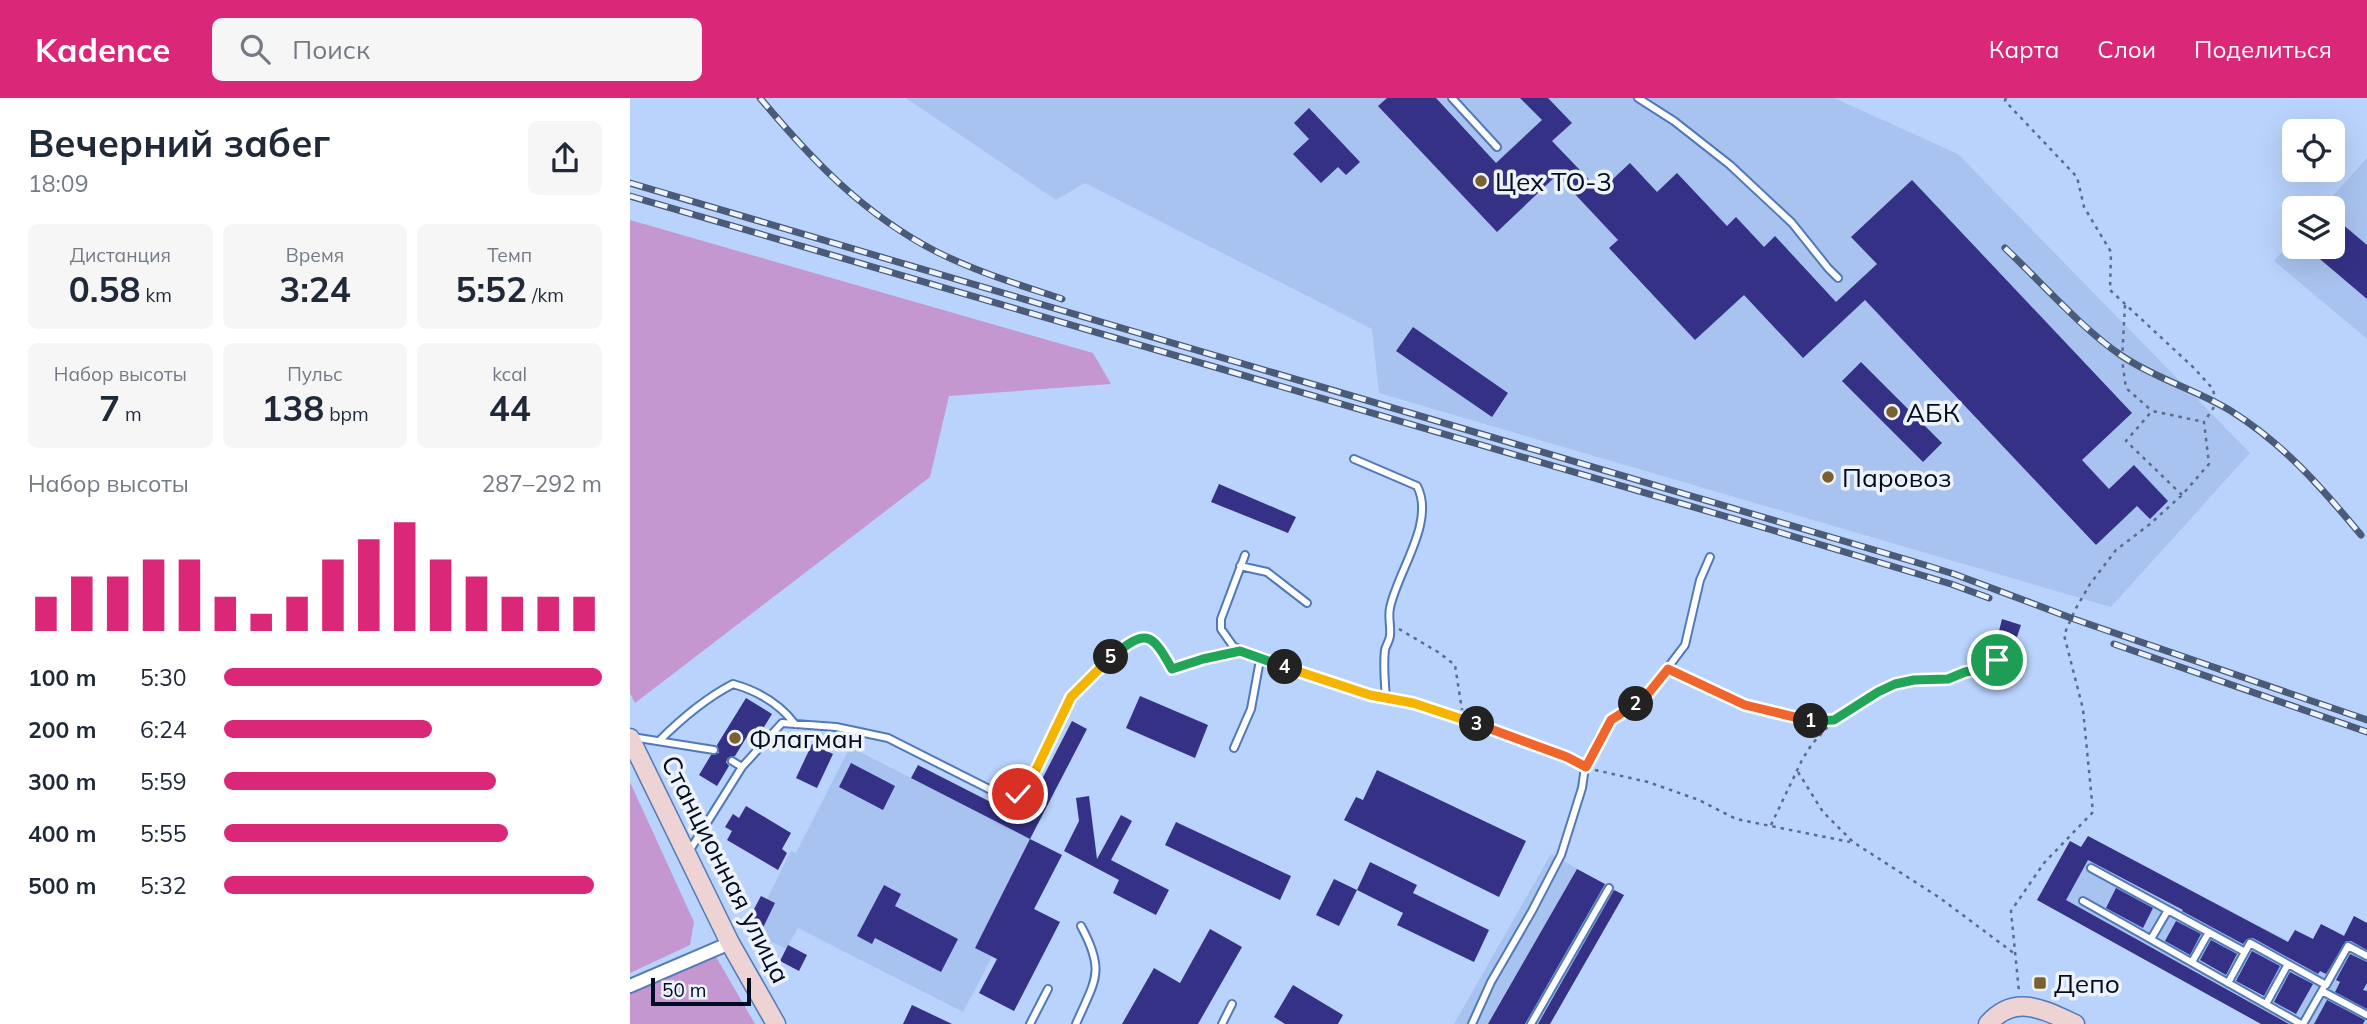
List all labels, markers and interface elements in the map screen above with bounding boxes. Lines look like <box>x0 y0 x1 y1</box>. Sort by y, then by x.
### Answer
search box <box>212 18 702 81</box>
text: Kadence <box>35 29 170 70</box>
icon: search <box>236 30 274 68</box>
text: Поиск <box>292 33 370 66</box>
text: Карта <box>1989 34 2059 64</box>
text: Слои <box>2097 34 2156 64</box>
text: Поделиться <box>2194 34 2332 64</box>
text: Вечерний забег <box>28 119 330 167</box>
map controls <box>2282 119 2345 259</box>
button: locate <box>2282 119 2345 182</box>
button: share <box>528 121 602 195</box>
place label: Цех ТО-3 <box>1495 165 1612 198</box>
text: 18:09 <box>28 169 88 198</box>
marker: Цех ТО-3 <box>1473 173 1489 189</box>
button: layers <box>2282 196 2345 259</box>
text: Дистанция <box>70 243 171 267</box>
text: Время <box>286 243 344 267</box>
text: Темп <box>487 243 532 267</box>
text: 0.58 <box>69 267 140 311</box>
text: 3:24 <box>279 267 351 311</box>
text: 5:52 <box>455 267 527 311</box>
text: km <box>140 283 172 307</box>
text: /km <box>527 283 564 307</box>
text: Набор высоты <box>54 362 187 386</box>
text: Пульс <box>287 362 343 386</box>
text: kcal <box>492 362 527 386</box>
text: 7 <box>99 386 120 430</box>
text: 138 <box>261 386 324 430</box>
text: 44 <box>489 386 531 430</box>
place label: АБК <box>1906 396 1960 429</box>
text: m <box>120 402 142 426</box>
text: bpm <box>324 402 369 426</box>
marker: АБК <box>1884 404 1900 420</box>
place label: Паровоз <box>1842 461 1952 494</box>
text: Набор высоты <box>28 469 189 498</box>
text: 287–292 m <box>481 469 602 498</box>
marker: Паровоз <box>1820 469 1836 485</box>
pin <box>1967 630 2027 690</box>
pin: 5 <box>1093 640 1128 674</box>
icon: arrive <box>1978 641 2016 679</box>
text: 5 <box>1105 644 1116 668</box>
pin: 4 <box>1268 650 1302 684</box>
text: 4 <box>1279 654 1290 678</box>
text: 100 m <box>28 663 96 692</box>
text: 5:30 <box>140 663 187 692</box>
pin: 2 <box>1618 686 1654 722</box>
text: 2 <box>1630 691 1641 715</box>
pin: 1 <box>1794 704 1828 738</box>
pin: 3 <box>1460 706 1494 742</box>
text: 1 <box>1805 708 1816 732</box>
text: 3 <box>1471 711 1482 735</box>
text: 200 m <box>28 715 96 744</box>
text: 6:24 <box>140 715 187 744</box>
place label: Флагман <box>749 722 863 755</box>
marker: Флагман <box>727 730 743 746</box>
street label: Станционная улица <box>654 750 798 988</box>
pin <box>988 764 1048 824</box>
text: 300 m <box>28 767 96 796</box>
text: 5:59 <box>140 767 187 796</box>
icon: check <box>999 775 1037 813</box>
text: 400 m <box>28 819 96 848</box>
text: 5:55 <box>140 819 187 848</box>
text: 500 m <box>28 871 96 900</box>
text: 5:32 <box>140 871 187 900</box>
place label: Депо <box>2054 967 2120 1000</box>
scale bar <box>651 975 751 1007</box>
marker: Депо <box>2032 975 2048 991</box>
text: 50 m <box>662 978 706 1002</box>

